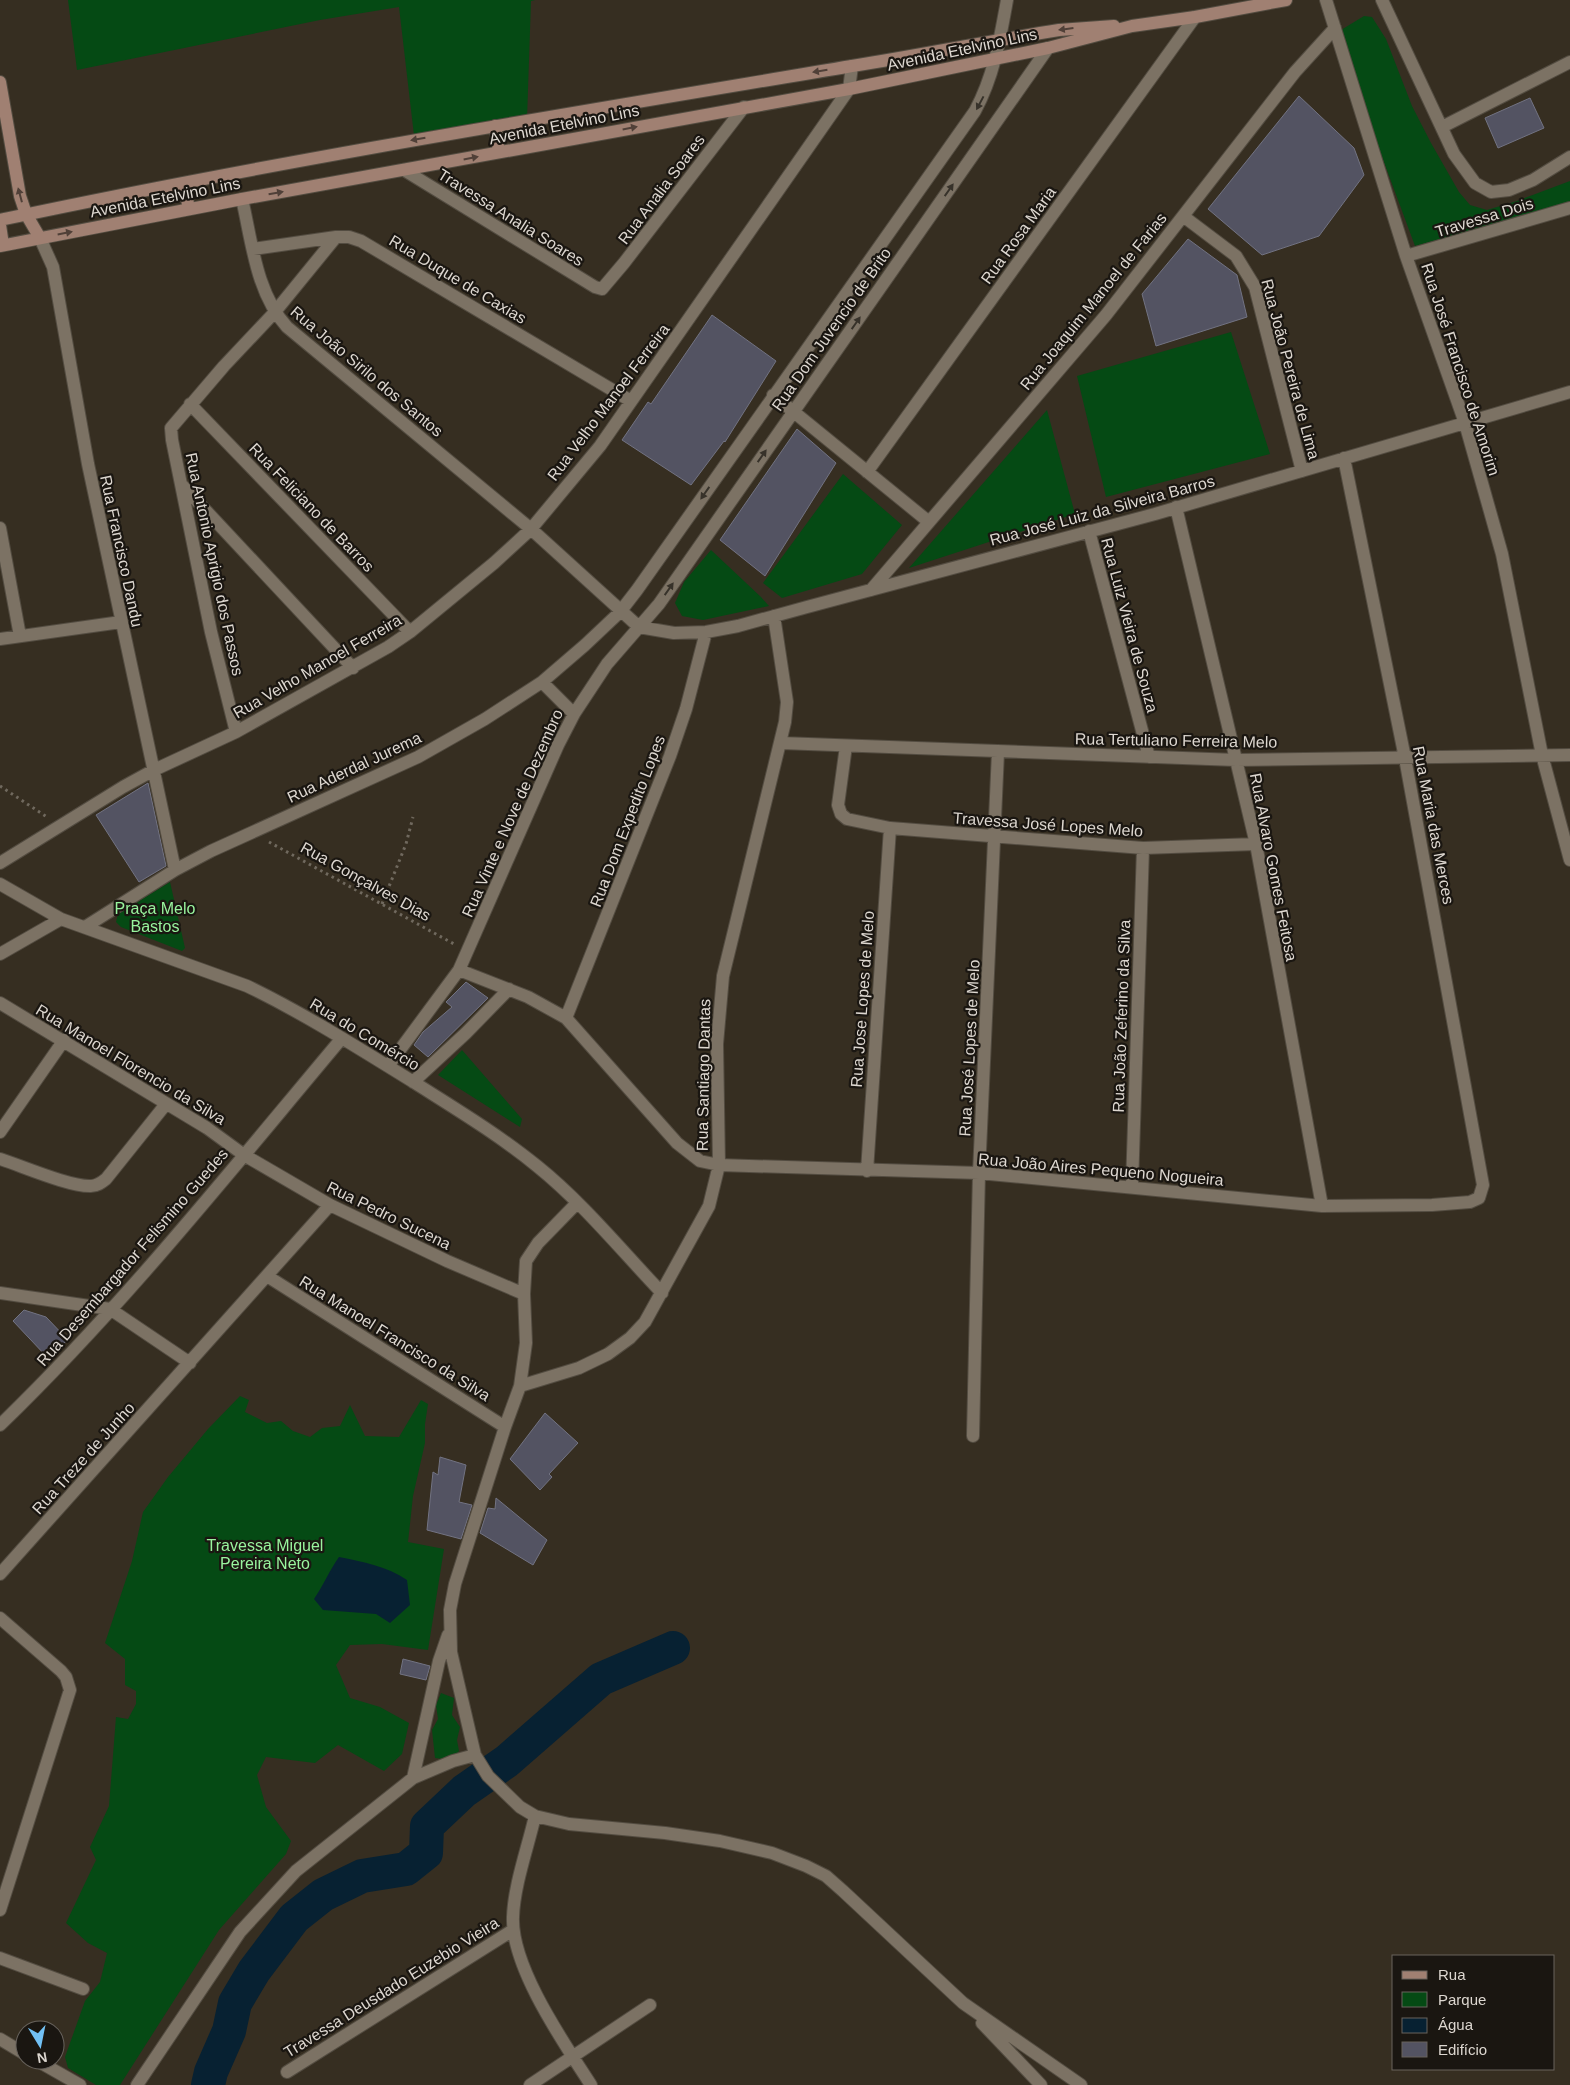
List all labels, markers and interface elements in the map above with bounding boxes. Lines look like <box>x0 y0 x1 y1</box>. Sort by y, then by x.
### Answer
street label: Avenida Etelvino Lins <box>886 25 1039 74</box>
one-way arrow <box>1058 25 1074 33</box>
one-way arrow <box>811 68 827 76</box>
one-way arrow <box>976 95 984 110</box>
street label: Avenida Etelvino Lins <box>488 102 641 147</box>
one-way arrow <box>623 123 639 131</box>
street label: Rua Analia Soares <box>615 131 708 247</box>
one-way arrow <box>409 136 425 144</box>
one-way arrow <box>463 153 479 161</box>
street label: Travessa Analia Soares <box>435 166 587 269</box>
street label: Avenida Etelvino Lins <box>89 175 242 220</box>
one-way arrow <box>944 183 954 196</box>
street label: Rua Rosa Maria <box>978 183 1059 287</box>
one-way arrow <box>16 187 24 202</box>
one-way arrow <box>269 188 285 196</box>
street label: Travessa Dois <box>1433 194 1535 240</box>
street label: Rua Joaquim Manoel de Farias <box>1017 210 1170 393</box>
one-way arrow <box>57 229 73 237</box>
street label: Rua Duque de Caxias <box>386 232 529 327</box>
street label: Rua Dom Juvencio de Brito <box>769 245 894 414</box>
street label: Rua José Francisco de Amorim <box>1418 261 1503 477</box>
street label: Rua João Pereira de Lima <box>1258 277 1323 461</box>
street label: Rua João Sirilo dos Santos <box>287 303 446 440</box>
one-way arrow <box>851 316 861 330</box>
street label: Rua Velho Manoel Ferreira <box>544 321 673 484</box>
street label: Rua Feliciano de Barros <box>246 440 377 575</box>
one-way arrow <box>757 449 767 463</box>
street label: Rua Antonio Aprigio dos Passos <box>183 451 246 677</box>
street label: Rua José Luiz da Silveira Barros <box>988 472 1216 549</box>
street label: Rua Francisco Dandu <box>97 474 146 629</box>
one-way arrow <box>700 486 710 500</box>
street label: Rua Luiz Vieira de Souza <box>1098 536 1161 714</box>
one-way arrow <box>664 582 674 596</box>
street label: Rua Velho Manoel Ferreira <box>230 611 404 722</box>
street label: Rua Vinte e Nove de Dezembro <box>459 707 566 920</box>
street label: Rua Aderdal Jurema <box>285 729 424 806</box>
street label: Rua Tertuliano Ferreira Melo <box>1075 730 1277 751</box>
street label: Rua Dom Expedito Lopes <box>587 733 668 909</box>
street label: Rua Maria das Merces <box>1410 744 1457 906</box>
street label: Rua Alvaro Gomes Feitosa <box>1247 772 1300 963</box>
street label: Travessa José Lopes Melo <box>952 809 1144 840</box>
street label: Rua Gonçalves Dias <box>298 839 434 924</box>
park label: Praça Melo Bastos <box>115 900 196 935</box>
street label: Rua Jose Lopes de Melo <box>848 910 877 1088</box>
street label: Rua João Zeferino da Silva <box>1110 919 1133 1113</box>
street label: Rua José Lopes de Melo <box>956 959 983 1137</box>
street label: Rua do Comércio <box>307 995 423 1074</box>
street label: Rua Santiago Dantas <box>694 999 713 1151</box>
street label: Rua Manoel Florencio da Silva <box>33 1001 229 1128</box>
street label: Rua Desembargador Felismino Guedes <box>33 1145 231 1369</box>
street label: Rua João Aires Pequeno Nogueira <box>977 1150 1225 1189</box>
street label: Rua Pedro Sucena <box>324 1178 453 1253</box>
street label: Rua Manoel Francisco da Silva <box>296 1273 493 1404</box>
street label: Rua Treze de Junho <box>29 1399 138 1518</box>
park label: Travessa Miguel Pereira Neto <box>207 1537 323 1572</box>
street label: Travessa Deusdado Euzebio Vieira <box>281 1914 502 2061</box>
legend <box>1392 1955 1555 2070</box>
text: Rua <box>1438 1966 1466 1983</box>
text: Parque <box>1438 1991 1486 2008</box>
text: Água <box>1438 2016 1474 2033</box>
north arrow <box>15 2020 65 2070</box>
text: Edifício <box>1438 2041 1487 2058</box>
text: N <box>36 2049 49 2067</box>

